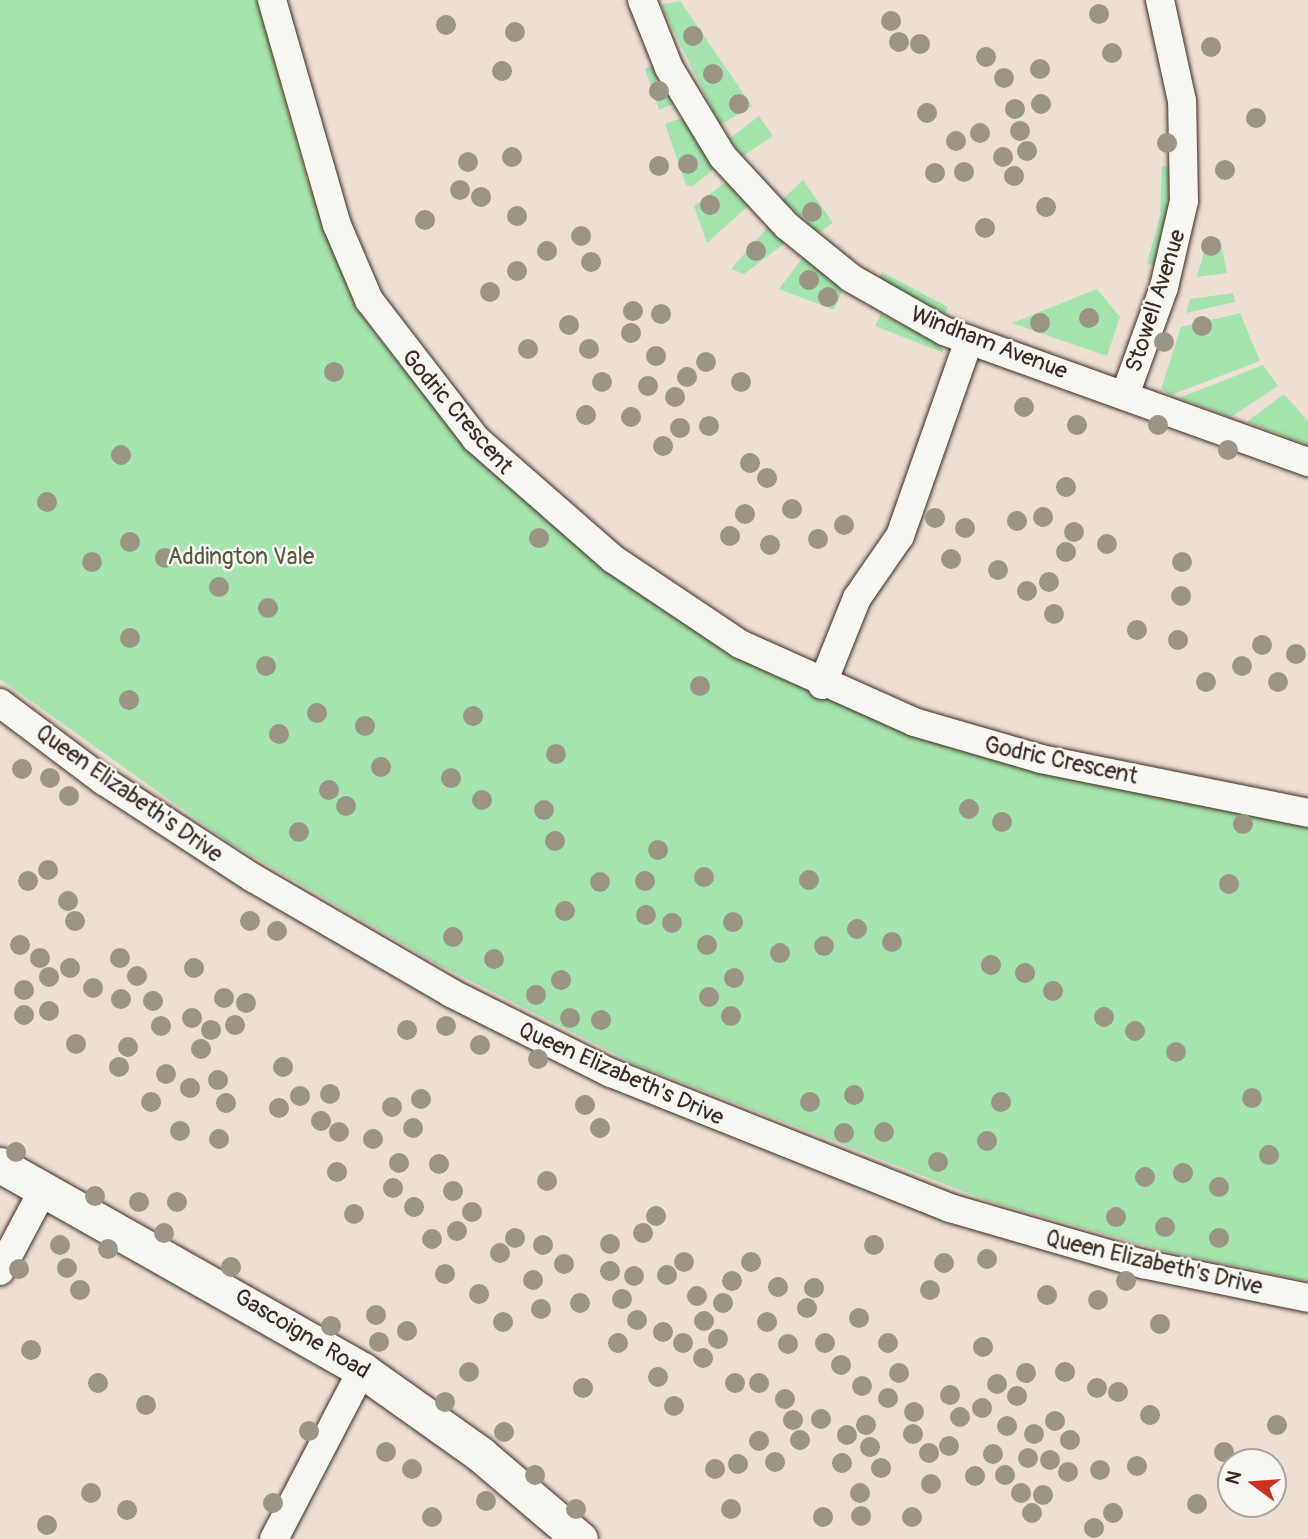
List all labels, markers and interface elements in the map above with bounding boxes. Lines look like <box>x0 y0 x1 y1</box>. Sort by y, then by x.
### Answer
street label: Stowell Avenue <box>1120 226 1192 376</box>
street label: Windham Avenue <box>907 300 1071 386</box>
street label: Godric Crescent <box>395 344 519 480</box>
park label: Addington Vale <box>168 543 314 571</box>
street label: Queen Elizabeth's Drive <box>30 719 228 869</box>
street label: Godric Crescent <box>982 731 1140 791</box>
street label: Queen Elizabeth's Drive <box>514 1016 728 1132</box>
street label: Queen Elizabeth's Drive <box>1043 1225 1265 1301</box>
street label: Gascoigne Road <box>229 1283 375 1385</box>
north arrow <box>1217 1448 1287 1518</box>
text: N <box>1220 1468 1247 1487</box>

